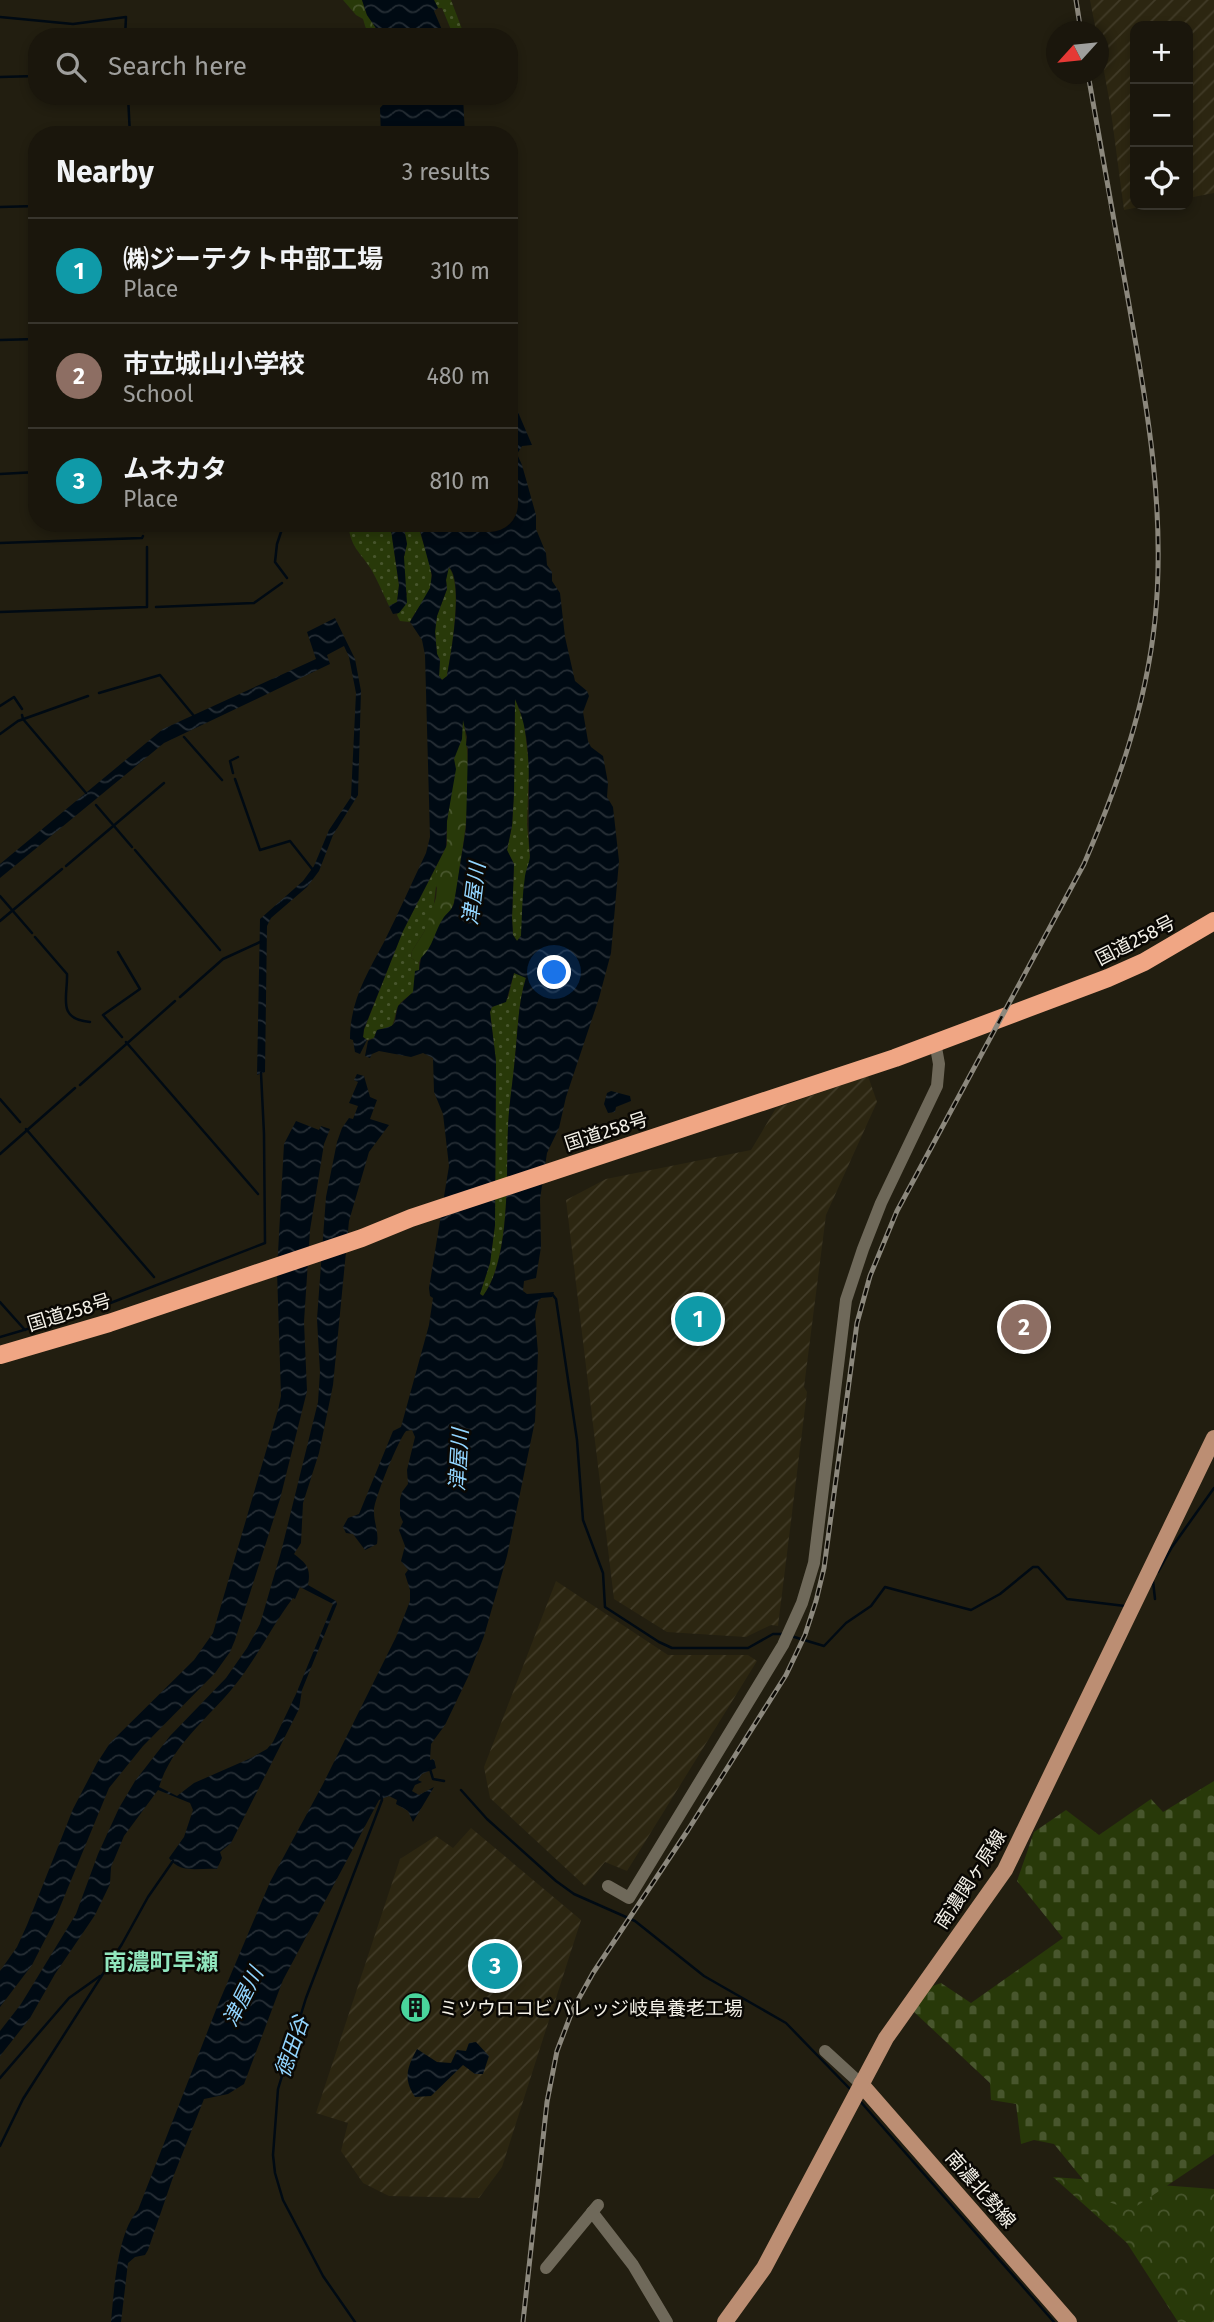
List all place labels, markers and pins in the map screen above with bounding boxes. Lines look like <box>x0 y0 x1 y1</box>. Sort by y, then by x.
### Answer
pin: 1 <box>675 1293 721 1345</box>
pin: 2 <box>1001 1301 1047 1353</box>
pin: 3 <box>472 1940 518 1992</box>
building icon: ミツウロコビバレッジ岐阜養老工場 <box>399 1991 433 2025</box>
place label: ミツウロコビバレッジ岐阜養老工場 <box>439 1997 743 2020</box>

